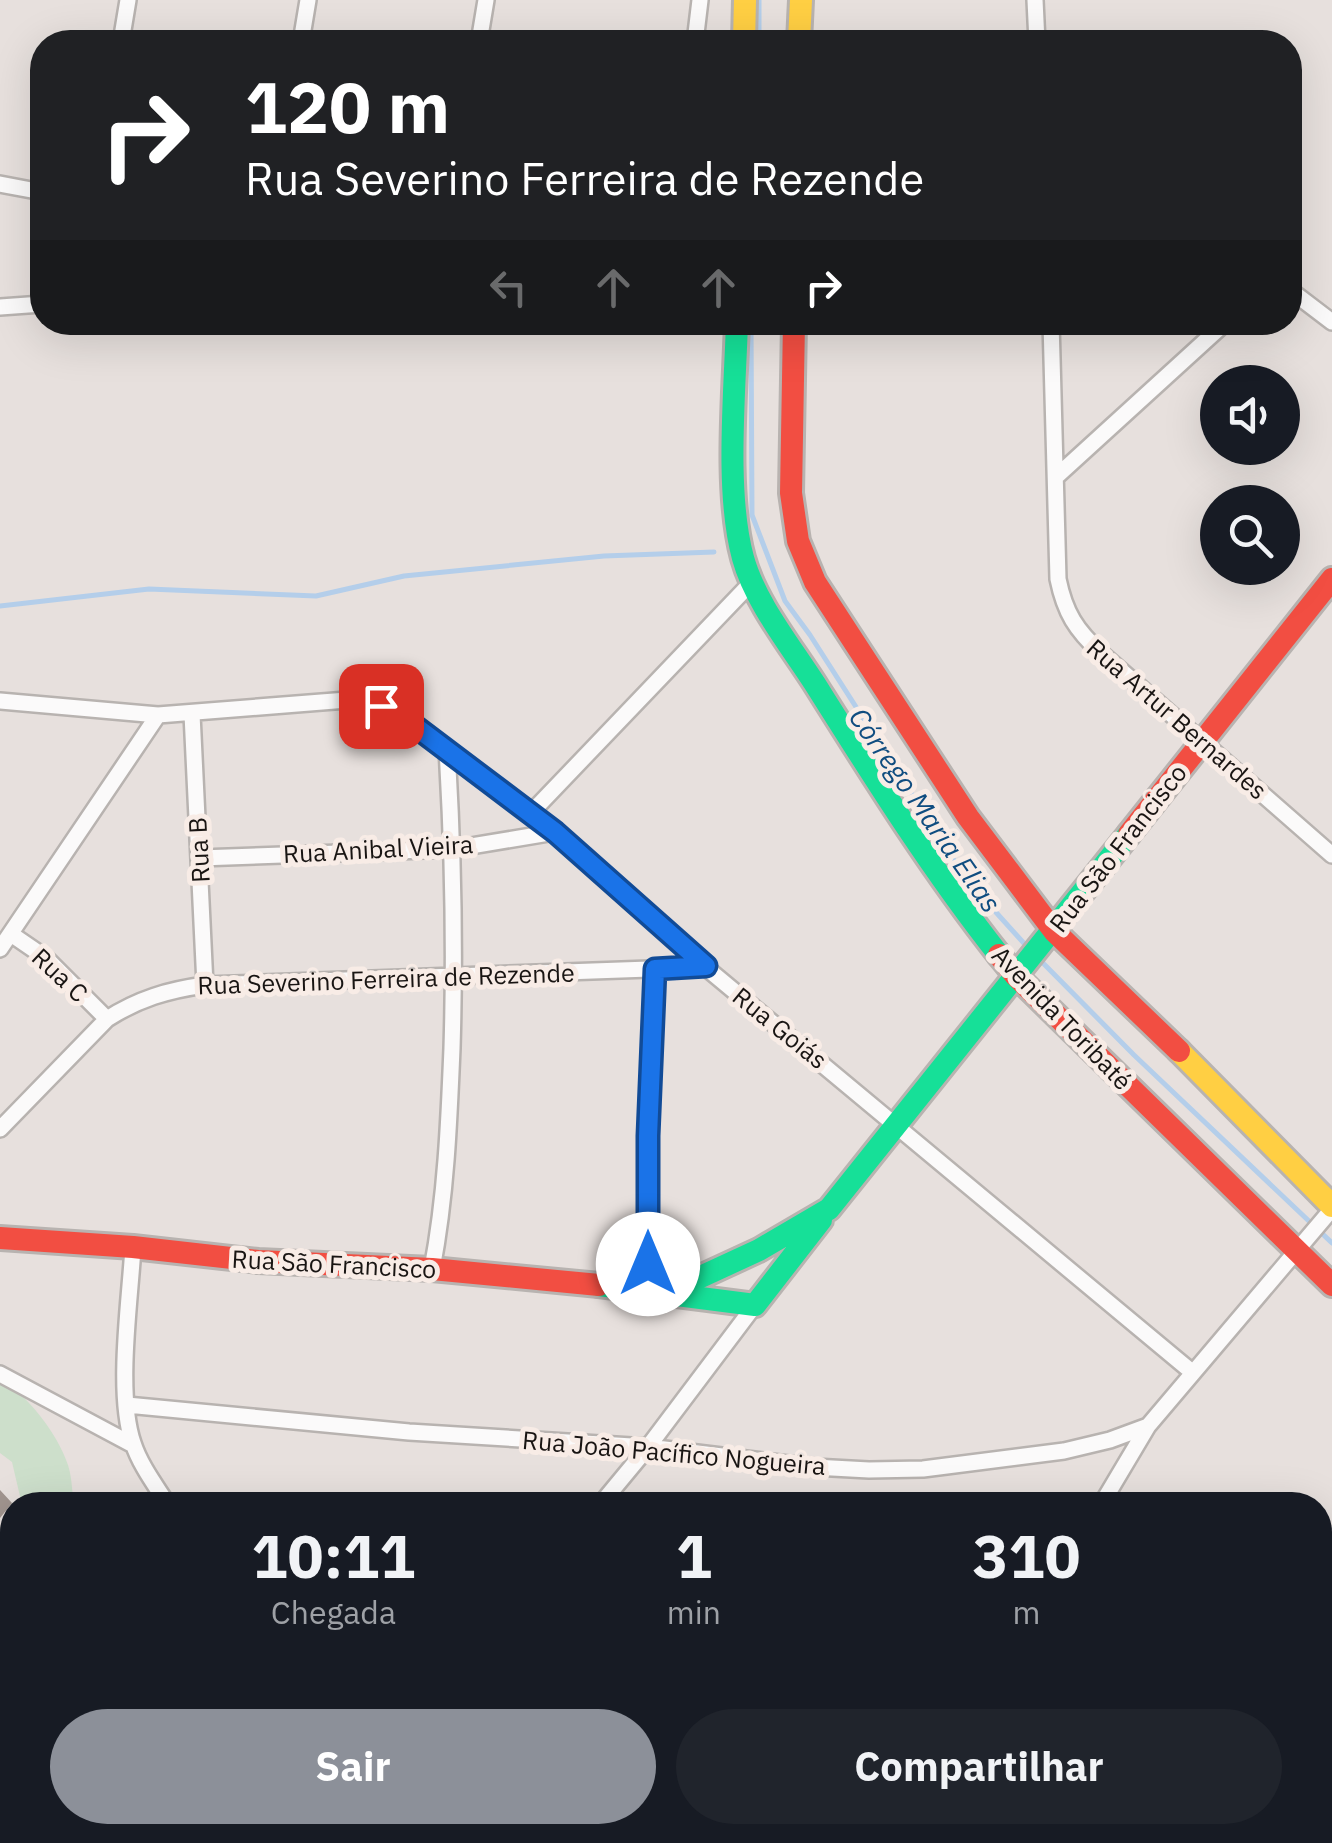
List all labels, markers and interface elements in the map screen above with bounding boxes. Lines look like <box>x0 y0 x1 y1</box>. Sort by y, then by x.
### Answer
text: 120 m <box>245 61 450 152</box>
icon: right <box>80 70 210 200</box>
text: Rua Severino Ferreira de Rezende <box>245 149 924 207</box>
icon: left <box>481 260 536 315</box>
icon: ahead <box>586 260 641 315</box>
icon: ahead <box>691 260 746 315</box>
icon: right <box>796 260 851 315</box>
map controls <box>1200 365 1300 585</box>
button: sound <box>1200 365 1300 465</box>
button: search <box>1200 485 1300 585</box>
street label: Rua Artur Bernardes <box>1080 631 1275 806</box>
pin <box>339 664 424 749</box>
icon: arrive <box>354 679 409 734</box>
water label: Córrego Maria Elias <box>841 700 1010 919</box>
street label: Rua São Francisco <box>1042 757 1194 939</box>
street label: Rua B <box>180 816 217 884</box>
street label: Rua Anibal Vieira <box>282 827 474 870</box>
street label: Avenida Toribaté <box>985 939 1139 1097</box>
street label: Rua C <box>25 940 95 1009</box>
street label: Rua Severino Ferreira de Rezende <box>197 955 575 1002</box>
street label: Rua Goiás <box>726 979 834 1076</box>
position arrow <box>596 1212 700 1316</box>
street label: Rua São Francisco <box>231 1242 437 1285</box>
street label: Rua João Pacífico Nogueira <box>521 1423 827 1482</box>
text: 10:11 <box>252 1516 415 1595</box>
text: 1 <box>676 1516 712 1595</box>
text: 310 <box>972 1516 1080 1595</box>
text: Chegada <box>271 1591 396 1633</box>
text: min <box>667 1591 721 1633</box>
text: m <box>1013 1591 1040 1633</box>
button: Sair <box>50 1709 656 1824</box>
button: Compartilhar <box>676 1709 1282 1824</box>

